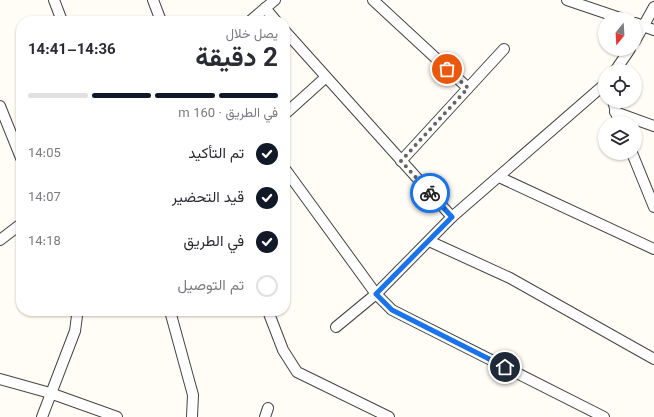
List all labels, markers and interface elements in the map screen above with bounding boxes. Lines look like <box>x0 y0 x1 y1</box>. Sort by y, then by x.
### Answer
north arrow <box>598 12 642 56</box>
map controls <box>598 12 642 160</box>
text: يصل خلال <box>226 25 278 45</box>
text: 14:36–14:41 <box>28 39 116 62</box>
text: 2 دقيقة <box>195 39 278 80</box>
pin <box>430 52 464 86</box>
icon: bag <box>436 58 458 80</box>
button: locate <box>598 64 642 108</box>
text: في الطريق · 160 m <box>178 104 278 124</box>
button: layers <box>598 116 642 160</box>
text: تم التأكيد <box>188 143 244 166</box>
icon: check <box>256 143 278 165</box>
text: 14:05 <box>28 144 61 164</box>
courier <box>410 173 450 213</box>
icon: bike <box>419 182 441 204</box>
text: قيد التحضير <box>172 187 244 210</box>
icon: check <box>256 187 278 209</box>
text: 14:07 <box>28 188 61 208</box>
text: في الطريق <box>183 231 244 254</box>
icon: check <box>256 231 278 253</box>
text: 14:18 <box>28 232 61 252</box>
text: تم التوصيل <box>177 275 244 298</box>
pin <box>488 350 522 384</box>
icon: home <box>494 356 516 378</box>

